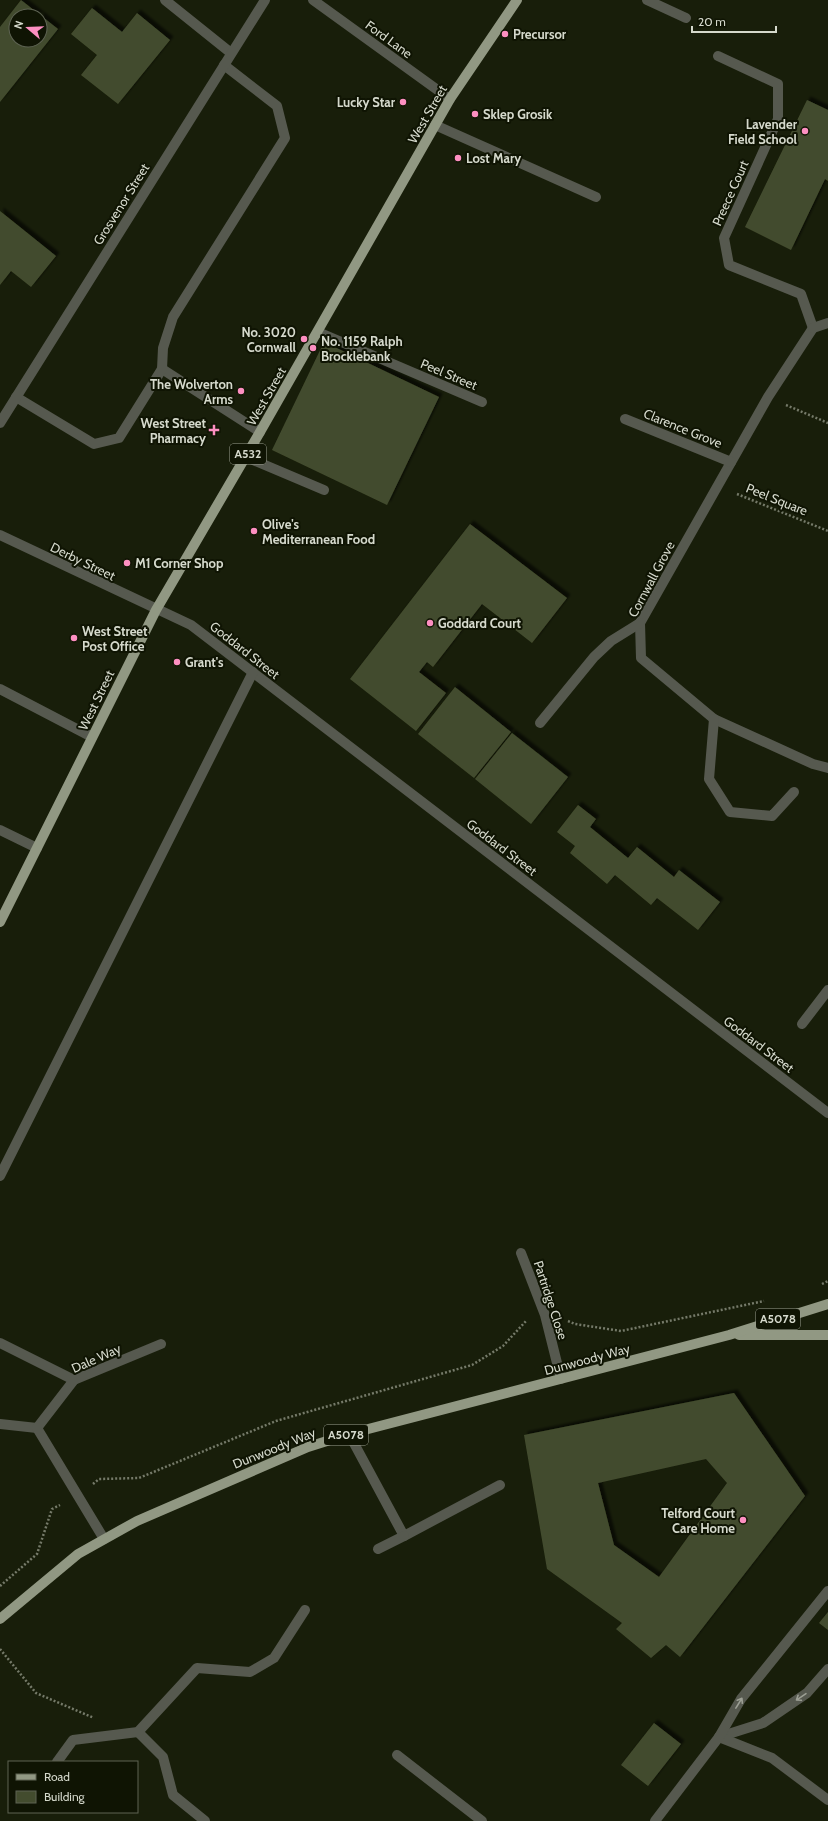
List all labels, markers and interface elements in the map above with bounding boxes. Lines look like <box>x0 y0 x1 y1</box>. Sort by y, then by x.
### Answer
north arrow <box>8 8 48 48</box>
scale bar <box>692 8 776 34</box>
text: 20 m <box>698 14 726 29</box>
street label: Ford Lane <box>362 17 416 62</box>
text: N <box>11 19 26 31</box>
place label: Precursor <box>513 26 567 42</box>
marker: Precursor <box>500 29 510 39</box>
street label: West Street <box>404 82 450 146</box>
place label: Lucky Star <box>337 94 396 110</box>
marker: Lucky Star <box>398 97 408 107</box>
place label: Sklep Grosik <box>483 106 553 122</box>
marker: Sklep Grosik <box>470 109 480 119</box>
place label: Lavender Field School <box>728 116 798 147</box>
marker: Lavender Field School <box>800 126 810 136</box>
place label: Lost Mary <box>466 150 521 166</box>
marker: Lost Mary <box>453 153 463 163</box>
street label: Preece Court <box>708 157 752 228</box>
street label: Grosvenor Street <box>90 160 153 248</box>
place label: No. 3020 Cornwall <box>242 324 297 355</box>
place label: No. 1159 Ralph Brocklebank <box>321 333 403 364</box>
marker: No. 3020 Cornwall <box>299 334 309 344</box>
marker: No. 1159 Ralph Brocklebank <box>308 343 318 353</box>
street label: Peel Street <box>418 355 480 393</box>
street label: West Street <box>243 364 289 428</box>
place label: The Wolverton Arms <box>150 376 233 407</box>
marker: The Wolverton Arms <box>236 386 246 396</box>
street label: Clarence Grove <box>641 405 725 451</box>
place label: West Street Pharmacy <box>141 415 207 446</box>
marker: West Street Pharmacy <box>209 425 219 435</box>
road number: A532 <box>230 444 266 464</box>
street label: Peel Square <box>744 479 810 519</box>
place label: Olive's Mediterranean Food <box>262 516 375 547</box>
marker: Olive's Mediterranean Food <box>249 526 259 536</box>
street label: Derby Street <box>48 538 119 584</box>
street label: Cornwall Grove <box>624 538 678 620</box>
place label: M1 Corner Shop <box>135 555 224 571</box>
marker: M1 Corner Shop <box>122 558 132 568</box>
place label: Goddard Court <box>438 615 521 631</box>
street label: Goddard Street <box>207 618 283 683</box>
marker: Goddard Court <box>425 618 435 628</box>
place label: West Street Post Office <box>82 623 148 654</box>
marker: West Street Post Office <box>69 633 79 643</box>
place label: Grant's <box>185 654 224 670</box>
marker: Grant's <box>172 657 182 667</box>
street label: West Street <box>75 667 118 733</box>
street label: Goddard Street <box>464 815 541 879</box>
street label: Goddard Street <box>721 1012 798 1076</box>
street label: Partridge Close <box>531 1258 571 1342</box>
road number: A5078 <box>756 1309 800 1329</box>
street label: Dale Way <box>69 1340 124 1376</box>
street label: Dunwoody Way <box>542 1340 632 1378</box>
street label: Dunwoody Way <box>230 1424 318 1472</box>
road number: A5078 <box>324 1425 368 1445</box>
place label: Telford Court Care Home <box>661 1505 736 1536</box>
marker: Telford Court Care Home <box>738 1515 748 1525</box>
one-way arrow <box>796 1693 807 1701</box>
one-way arrow <box>735 1697 743 1709</box>
legend <box>8 1761 138 1813</box>
text: Road <box>44 1769 70 1784</box>
text: Building <box>44 1789 86 1804</box>

